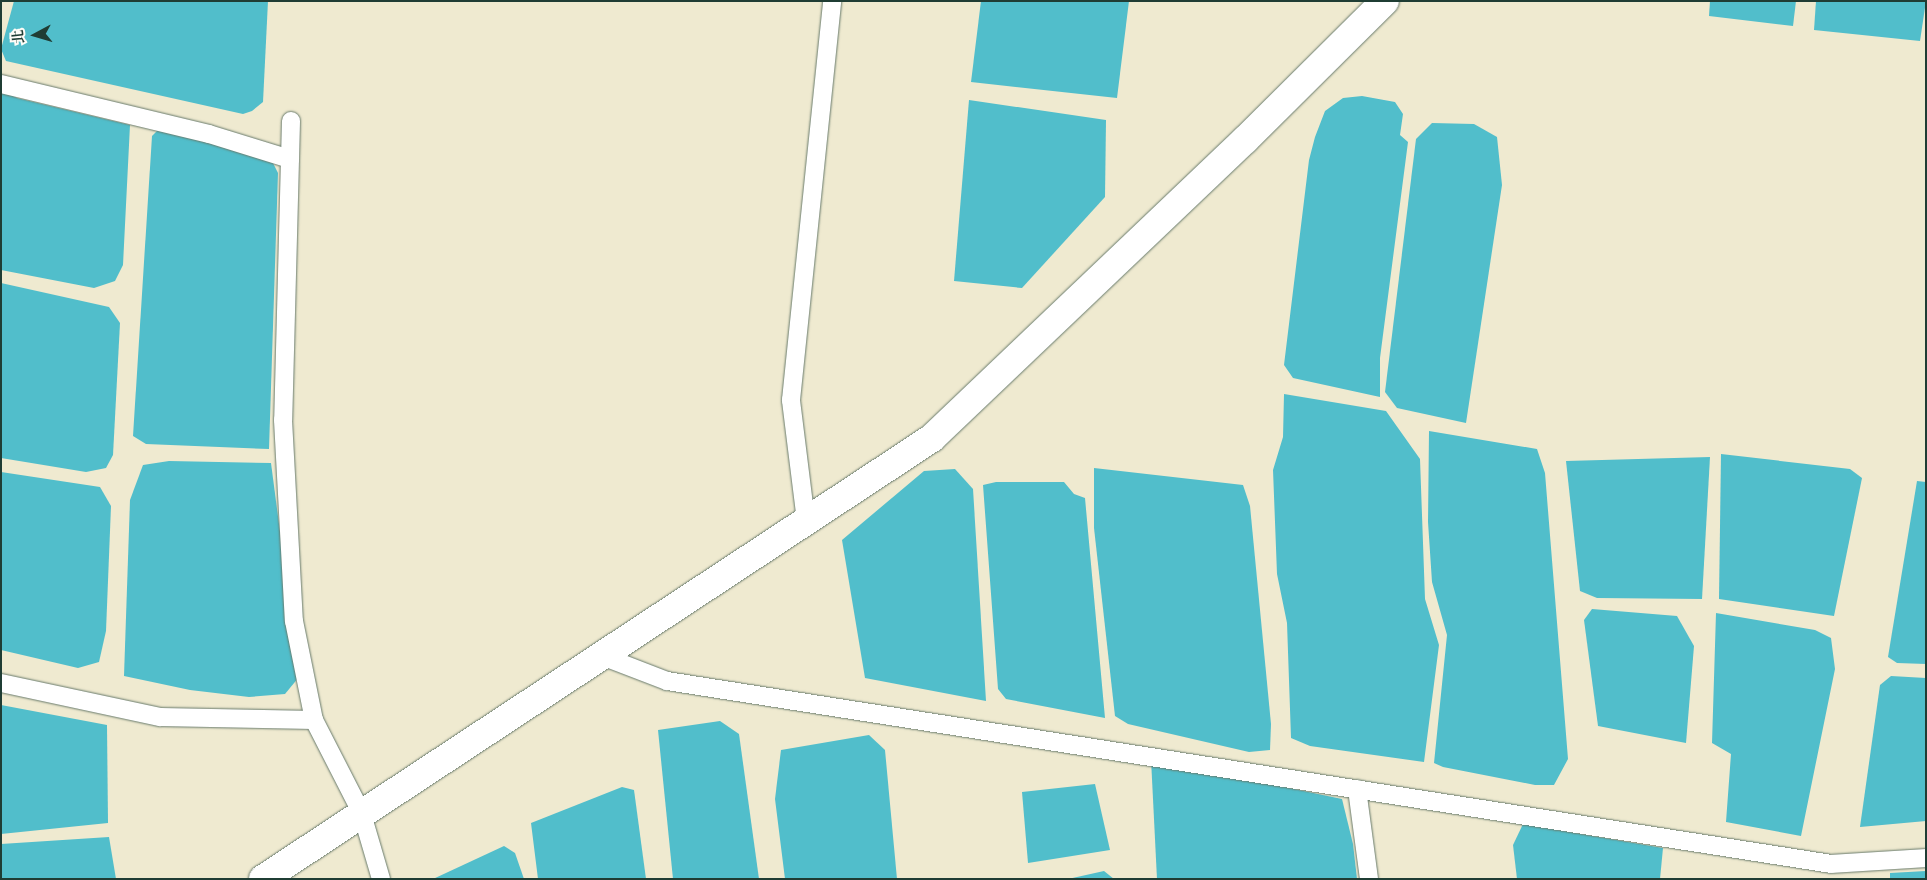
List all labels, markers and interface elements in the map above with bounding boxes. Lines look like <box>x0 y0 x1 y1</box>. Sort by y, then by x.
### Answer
north arrow <box>10 10 60 60</box>
text: 北 <box>9 29 31 45</box>

